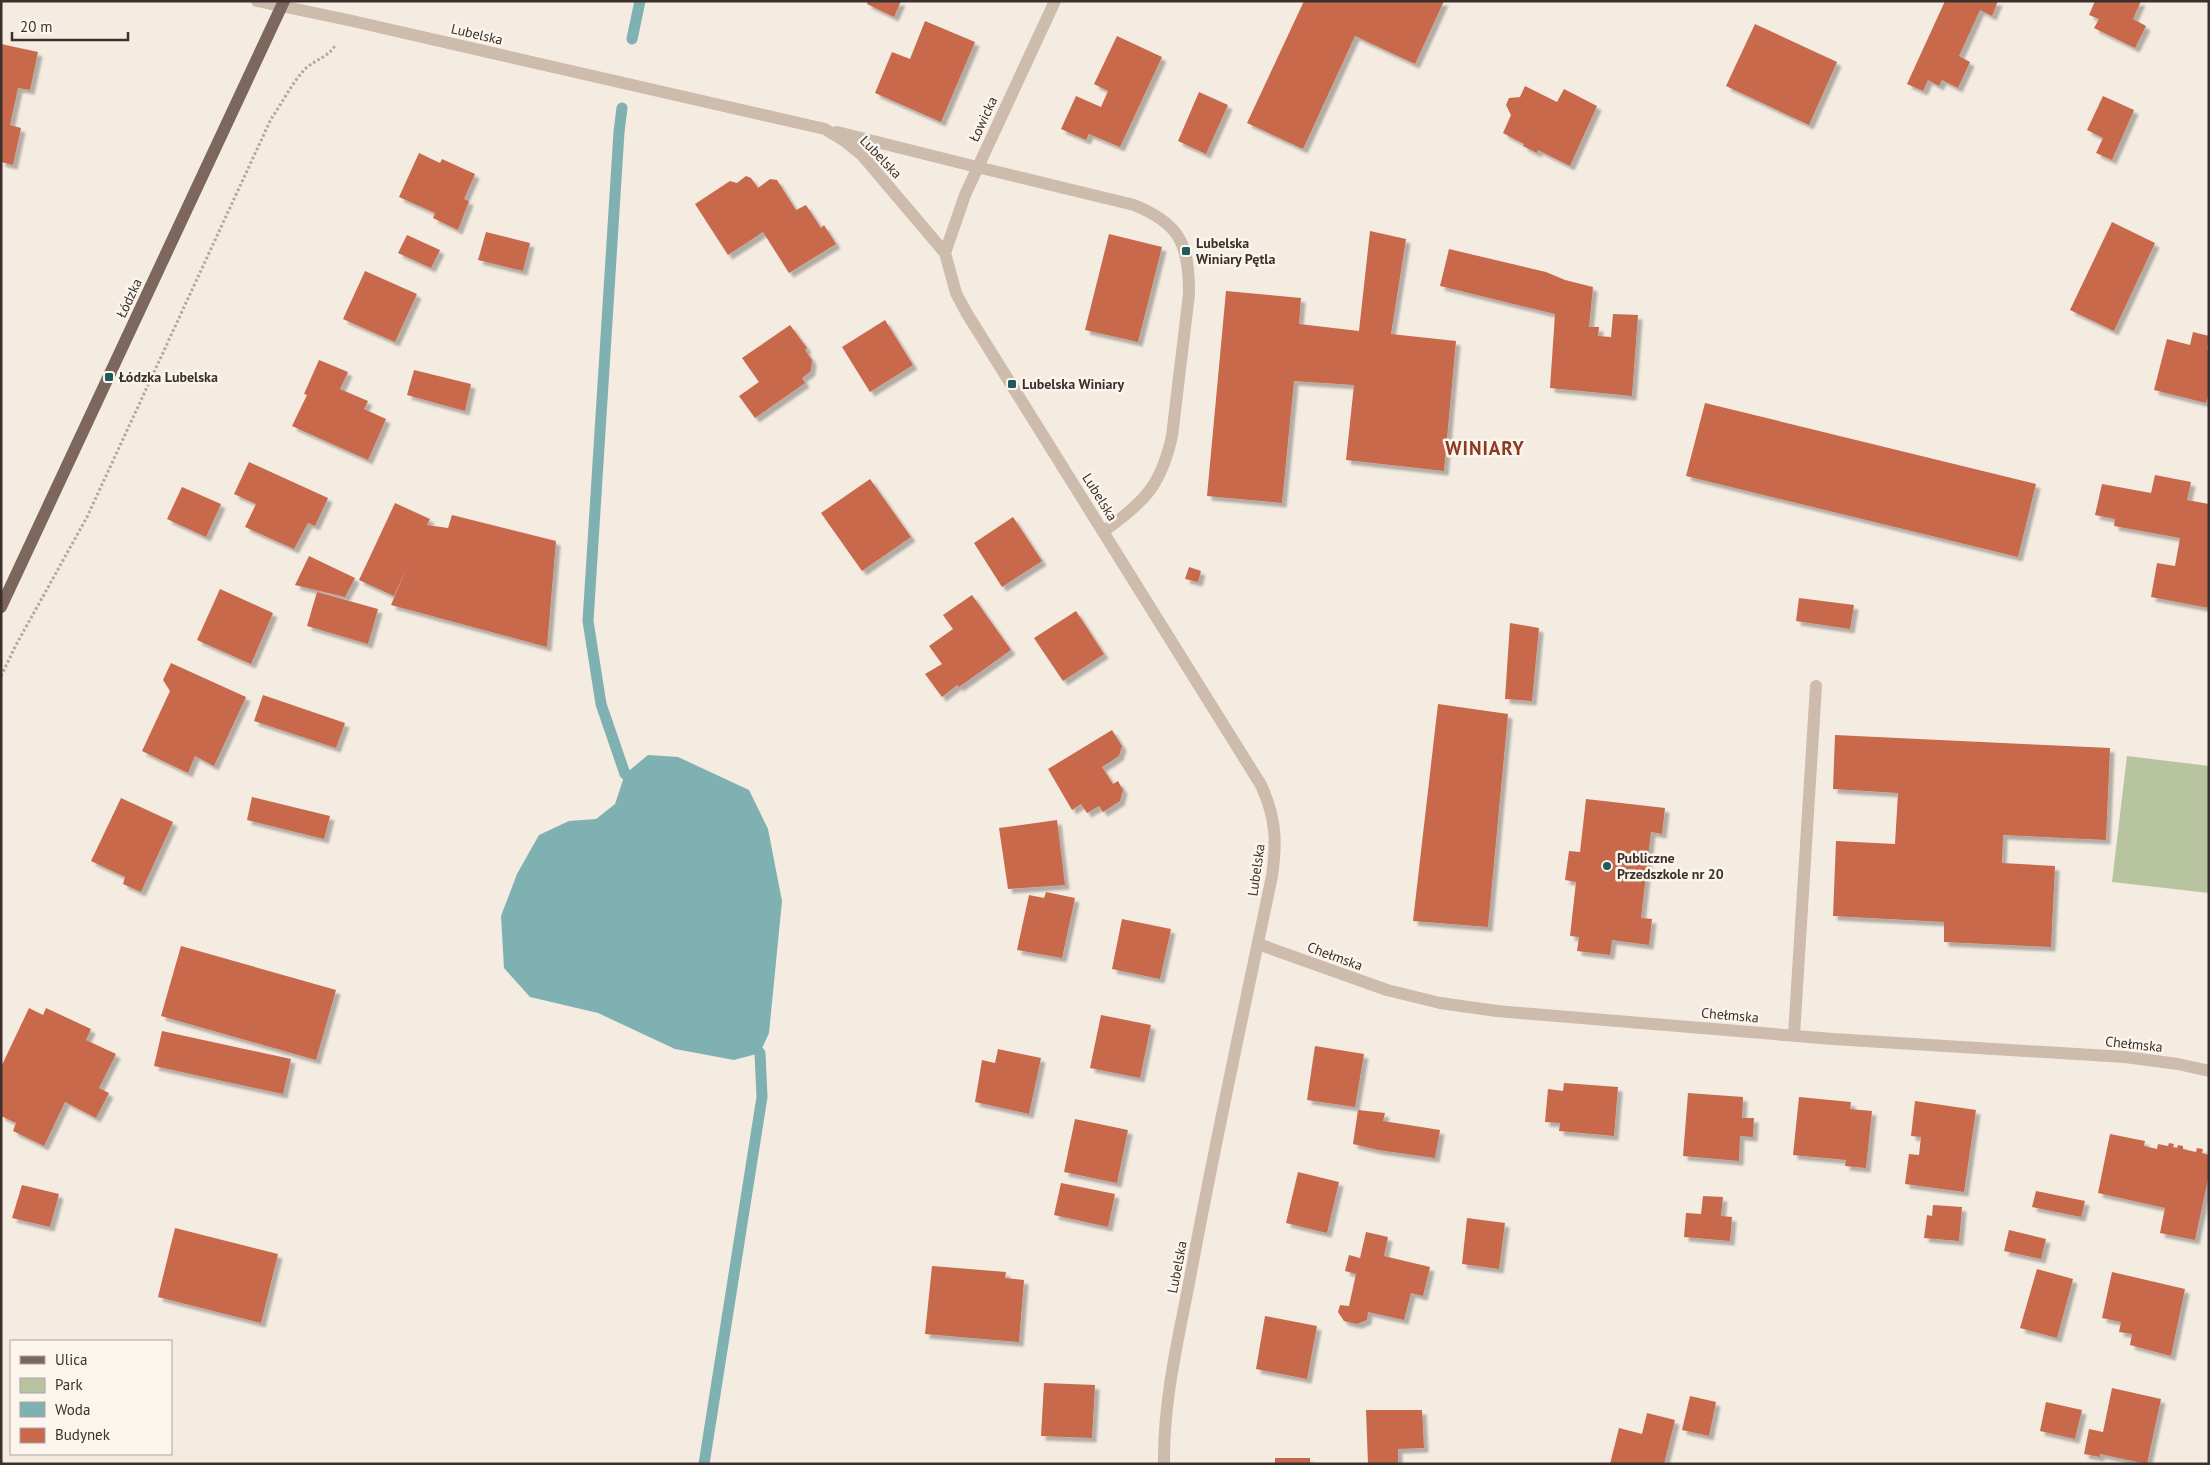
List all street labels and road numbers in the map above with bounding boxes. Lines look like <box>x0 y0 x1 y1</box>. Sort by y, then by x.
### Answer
street label: Lubelska <box>449 19 505 49</box>
street label: Łowicka <box>965 94 1001 144</box>
street label: Lubelska <box>856 132 906 182</box>
street label: Łódzka <box>112 275 146 321</box>
street label: Lubelska <box>1078 470 1122 524</box>
street label: Lubelska <box>1243 843 1269 897</box>
street label: Chełmska <box>1305 938 1365 974</box>
street label: Chełmska <box>1700 1004 1760 1026</box>
street label: Chełmska <box>2104 1032 2164 1056</box>
street label: Lubelska <box>1163 1239 1191 1295</box>

